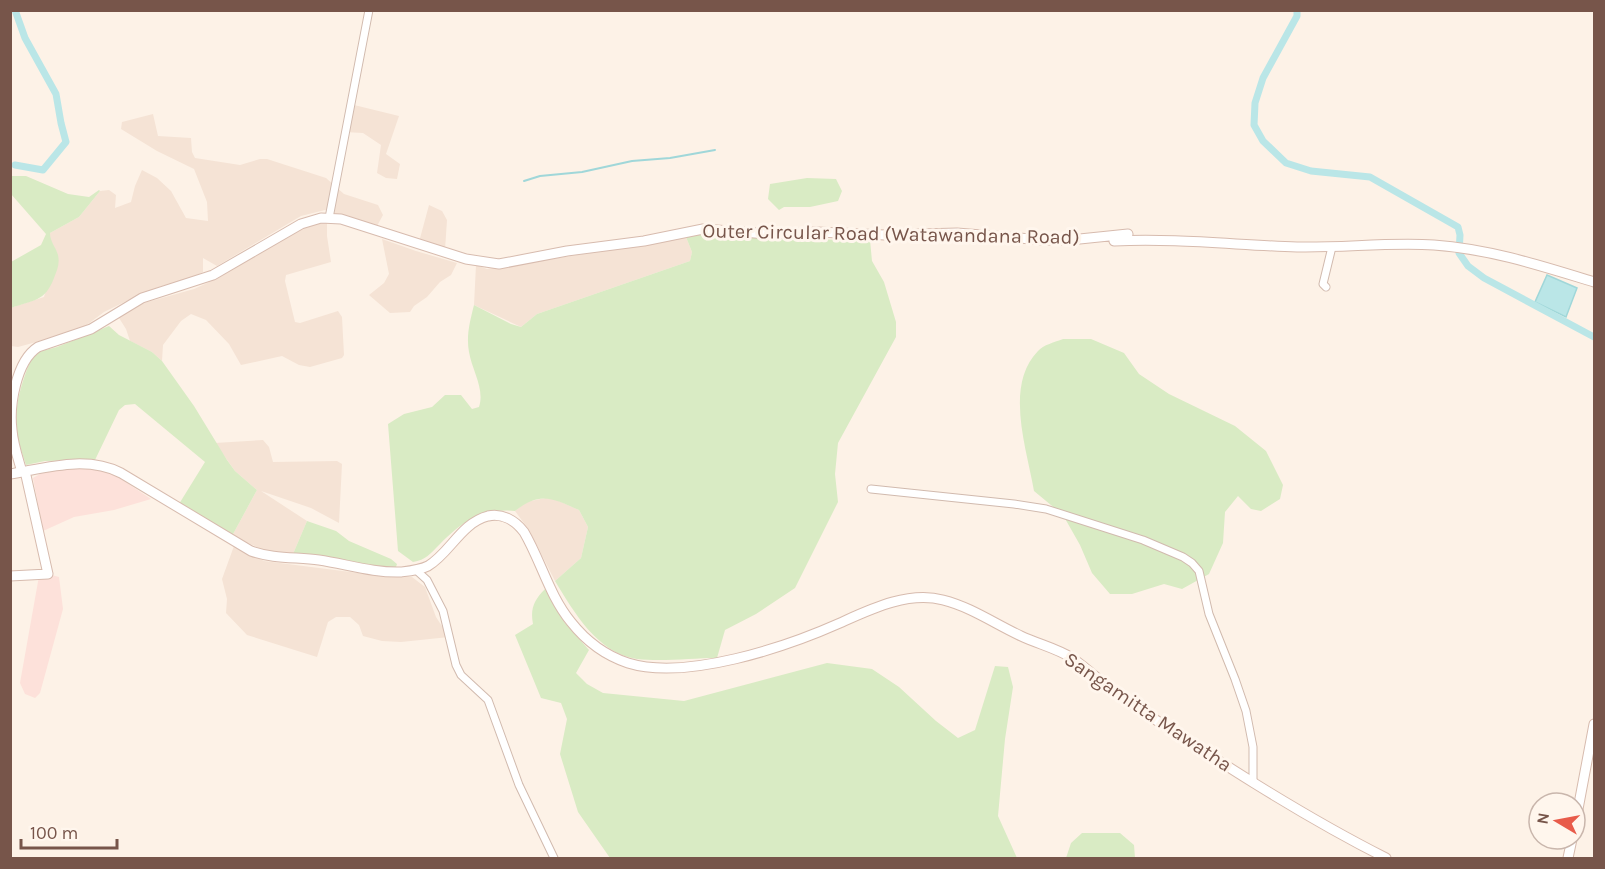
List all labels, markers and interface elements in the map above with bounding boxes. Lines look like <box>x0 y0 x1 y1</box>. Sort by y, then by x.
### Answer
street label: Outer Circular Road (Watawandana Road) <box>702 219 1080 249</box>
street label: Sangamitta Mawatha <box>1060 647 1236 777</box>
north arrow <box>1527 791 1587 851</box>
text: N <box>1532 811 1553 826</box>
scale bar <box>21 812 117 850</box>
text: 100 m <box>30 822 78 844</box>

